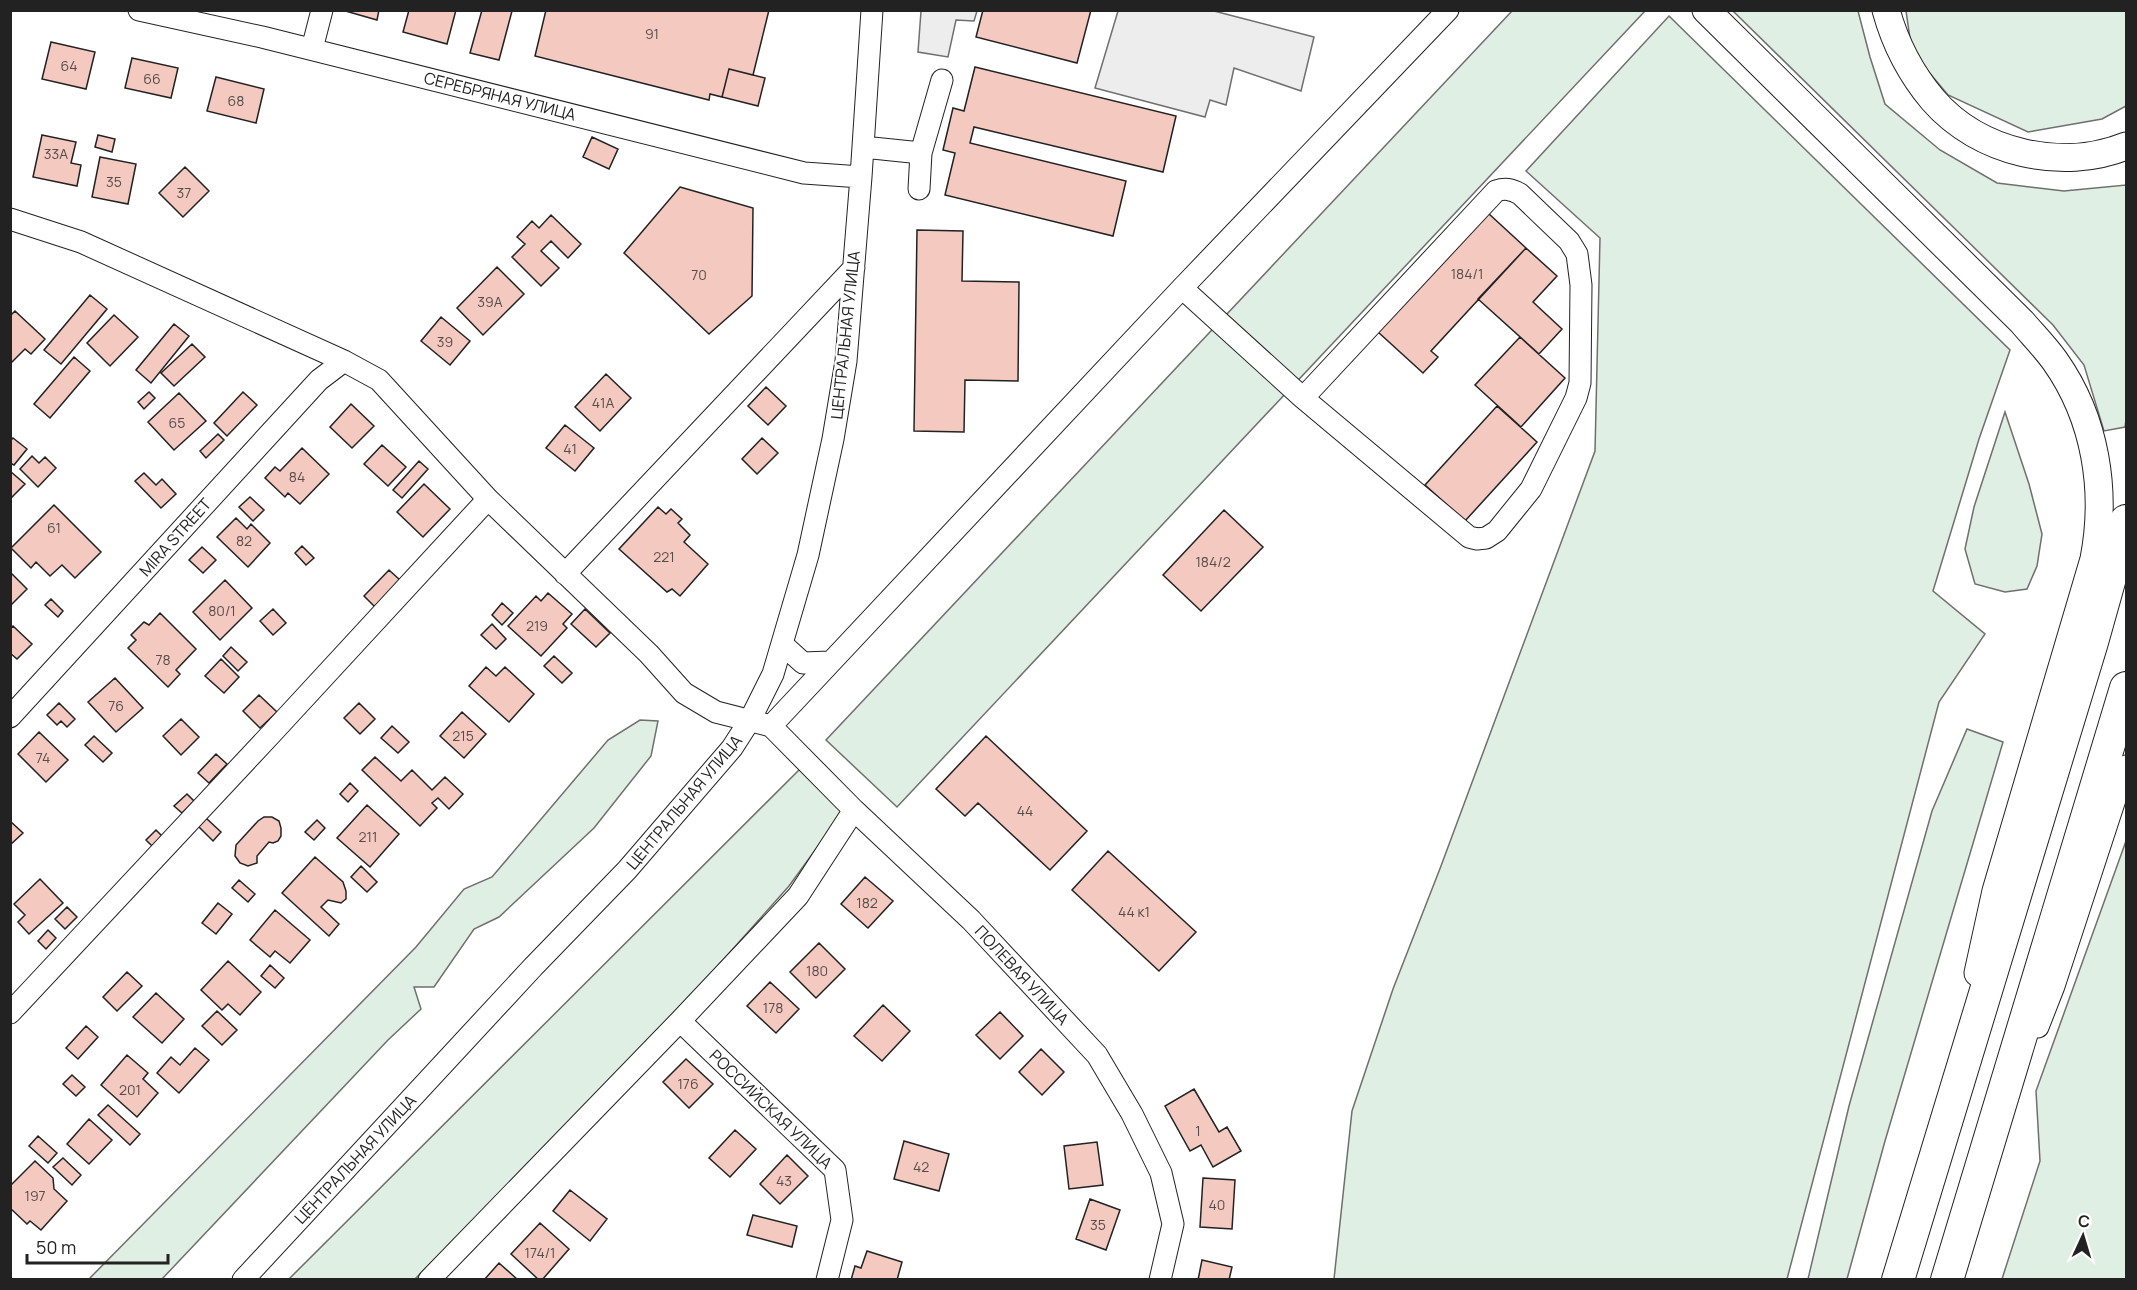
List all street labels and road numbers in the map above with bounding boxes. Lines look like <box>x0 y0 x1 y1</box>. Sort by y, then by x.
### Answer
street label: СЕРЕБРЯНАЯ УЛИЦА <box>422 66 578 126</box>
street label: ЦЕНТРАЛЬНАЯ УЛИЦА <box>825 250 865 420</box>
street label: MIRA STREET <box>134 493 216 581</box>
street label: ЦЕНТРАЛЬНАЯ УЛИЦА <box>621 730 747 874</box>
street label: ПОЛЕВАЯ УЛИЦА <box>970 921 1074 1029</box>
street label: РОССИЙСКАЯ УЛИЦА <box>705 1044 837 1174</box>
street label: ЦЕНТРАЛЬНАЯ УЛИЦА <box>289 1090 421 1228</box>

